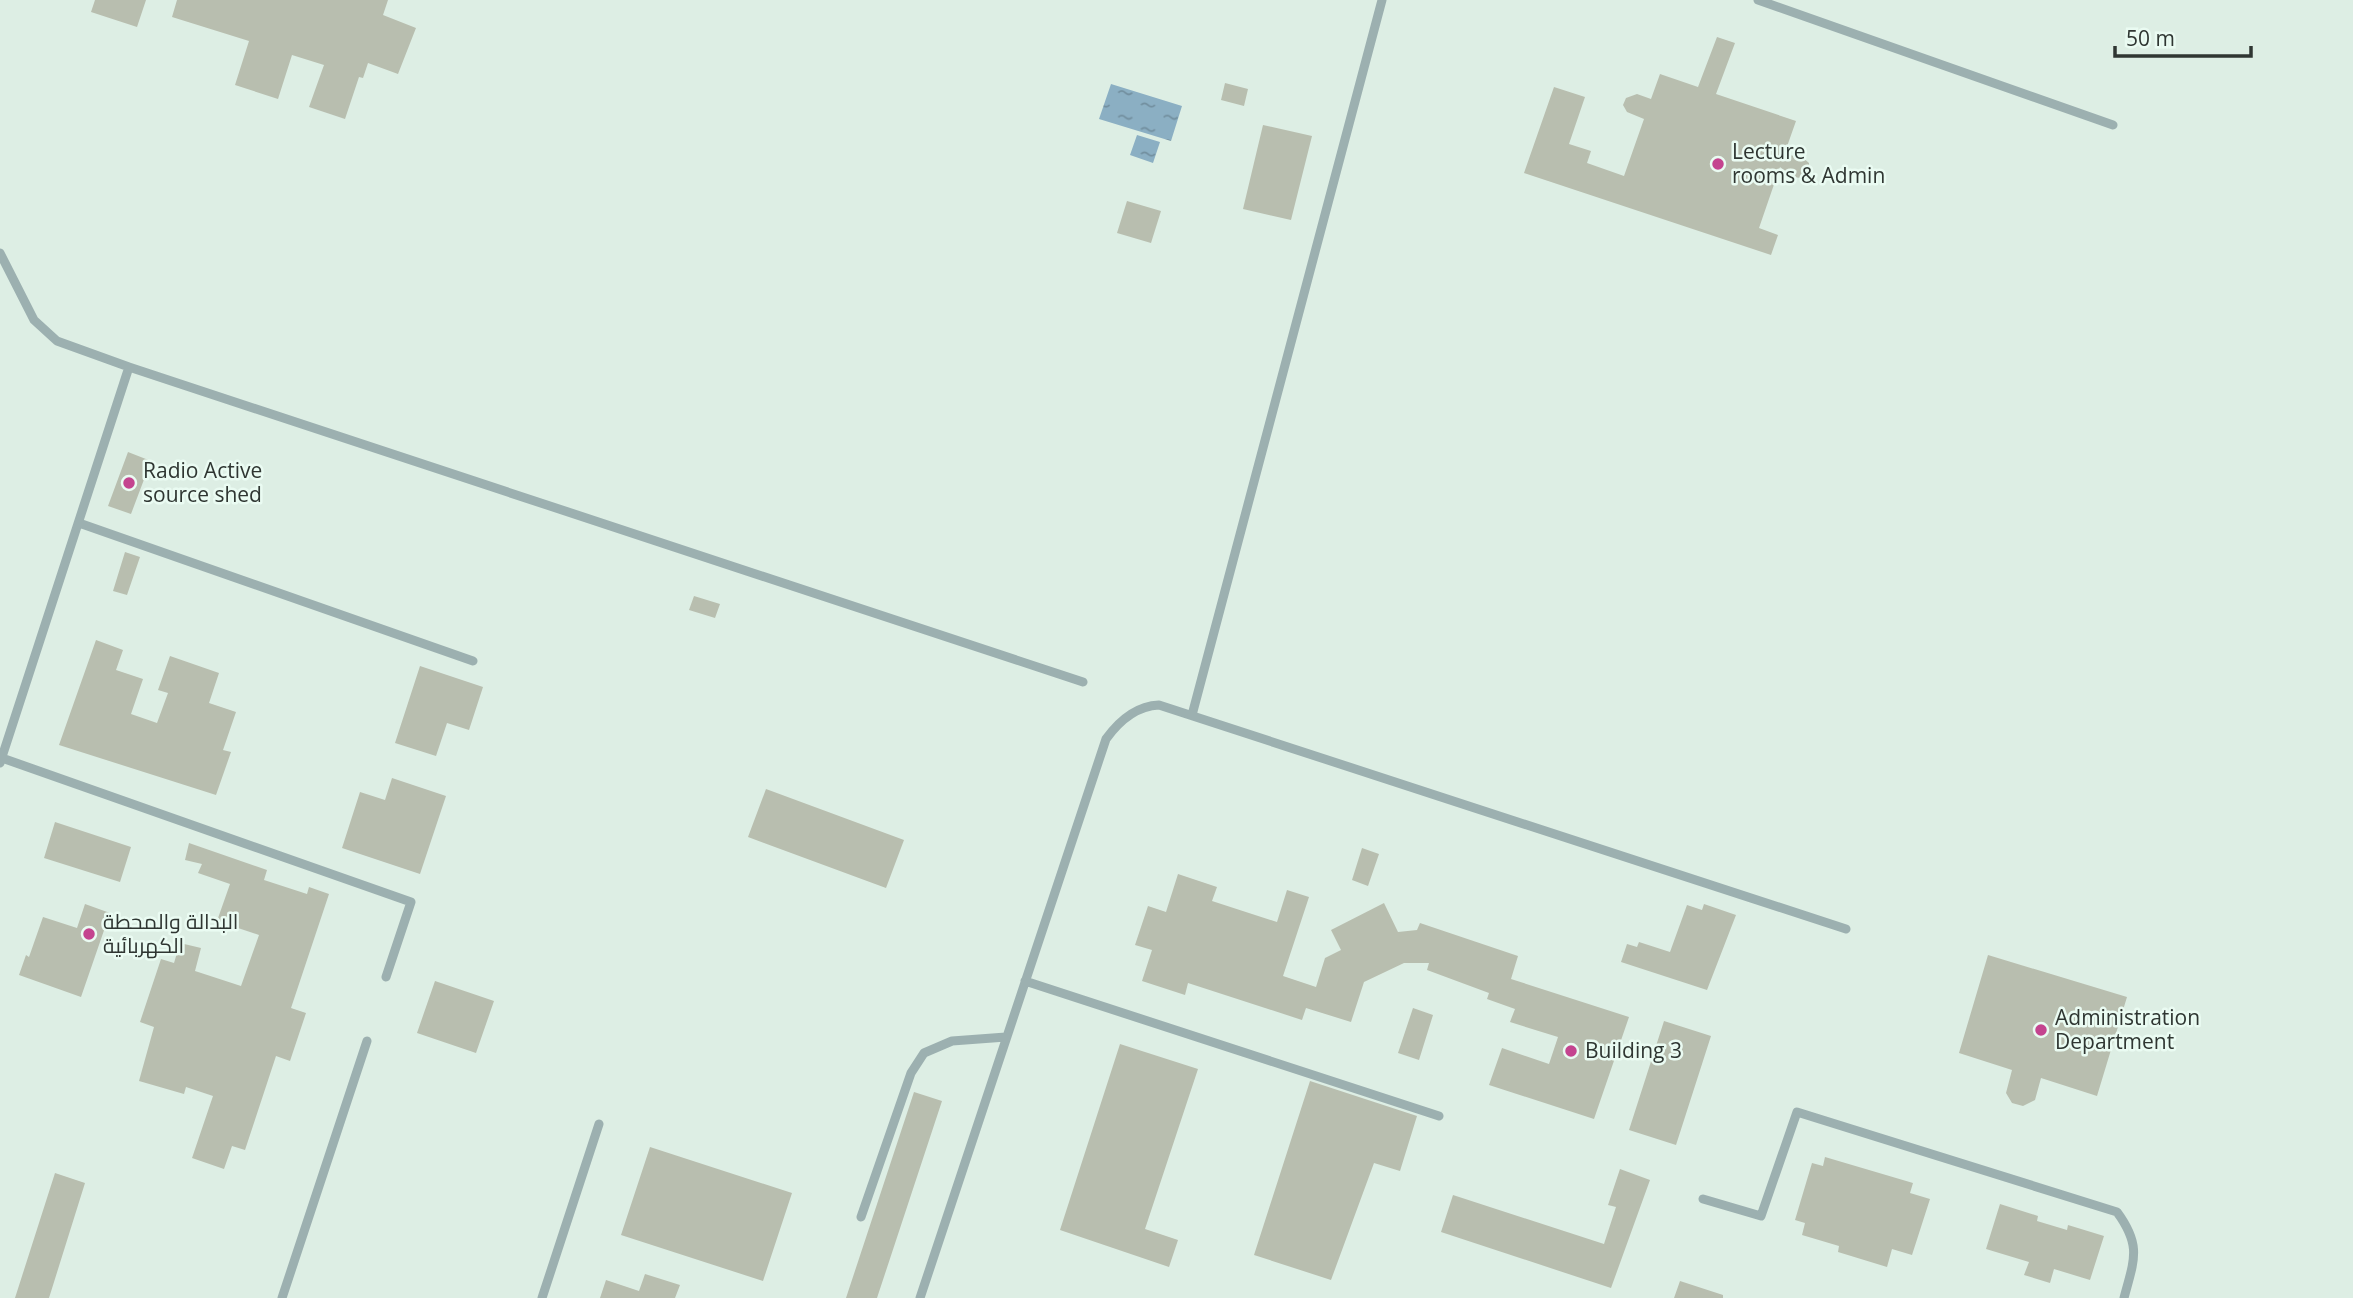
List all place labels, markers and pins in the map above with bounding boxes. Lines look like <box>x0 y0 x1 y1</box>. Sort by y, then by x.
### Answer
place label: Lecture rooms & Admin <box>1732 137 1885 189</box>
marker: Lecture rooms & Admin <box>1710 156 1726 172</box>
place label: Radio Active source shed <box>143 456 262 508</box>
marker: Radio Active source shed <box>121 475 137 491</box>
place label: البدالة والمحطة الكهربائية <box>103 907 238 959</box>
marker: البدالة والمحطة الكهربائية <box>81 926 97 942</box>
place label: Administration Department <box>2055 1003 2200 1055</box>
marker: Administration Department <box>2033 1022 2049 1038</box>
place label: Building 3 <box>1585 1036 1682 1064</box>
marker: Building 3 <box>1563 1043 1579 1059</box>

